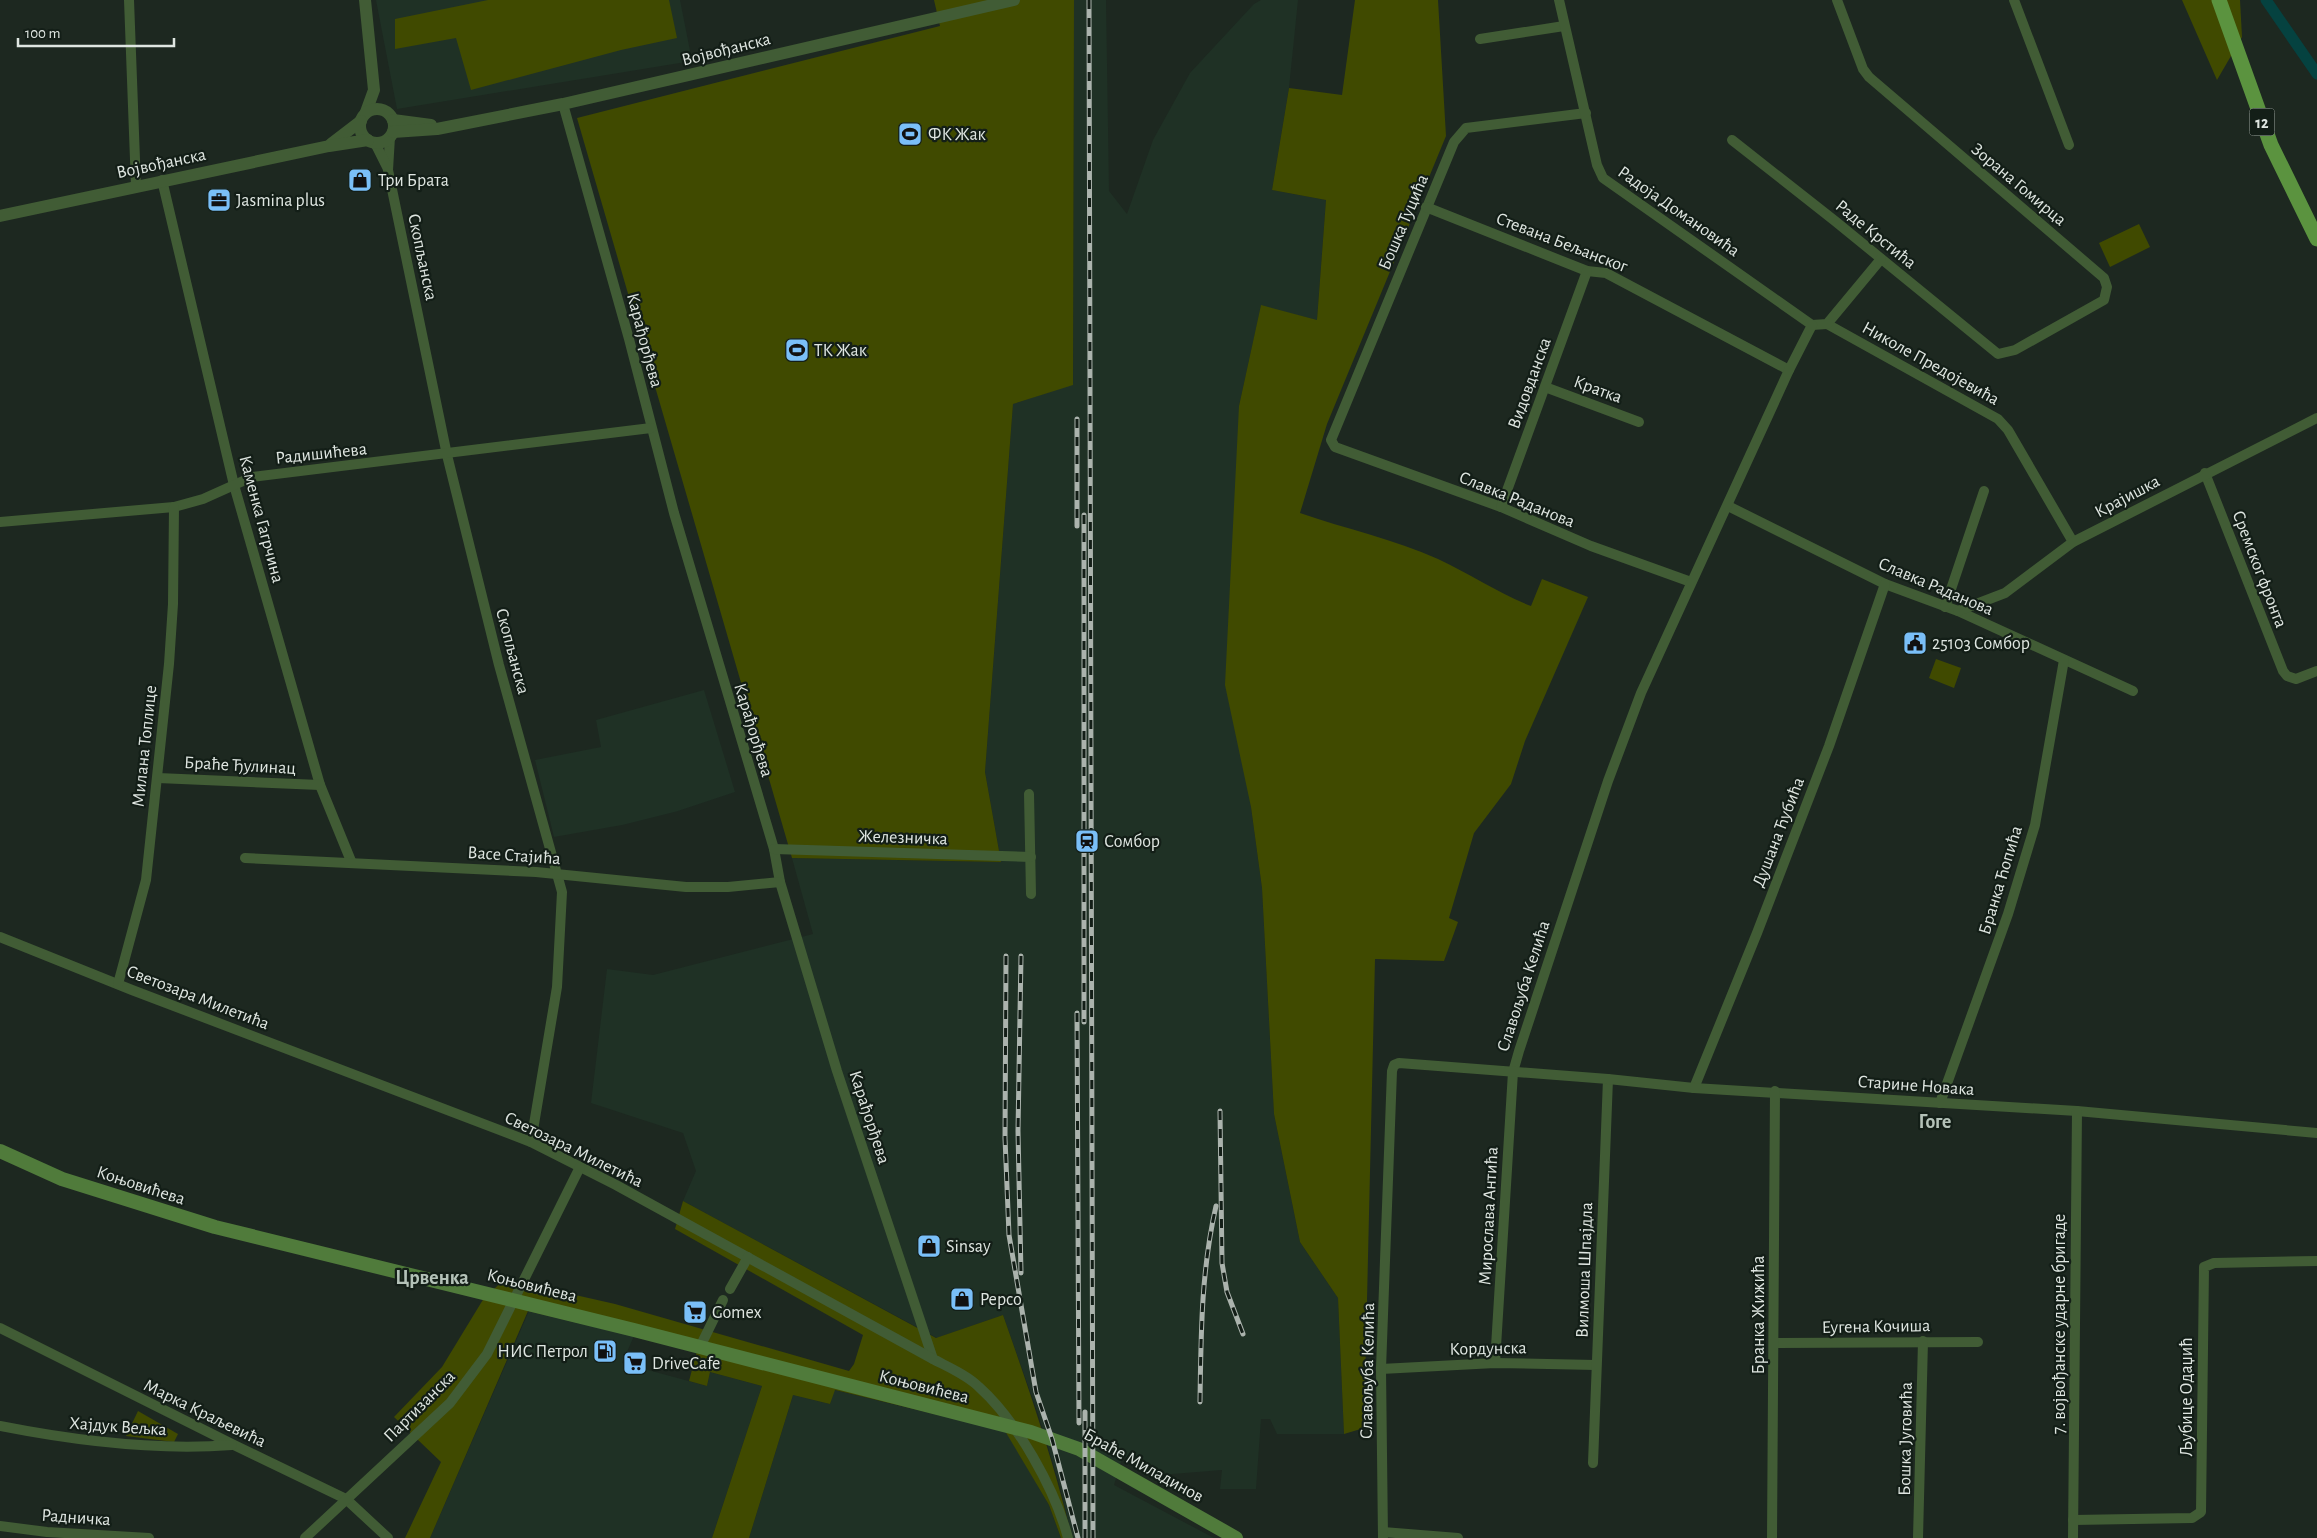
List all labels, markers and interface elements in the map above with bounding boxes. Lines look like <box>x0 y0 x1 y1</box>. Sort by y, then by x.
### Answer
scale bar <box>18 15 174 47</box>
text: 100 m <box>25 26 60 41</box>
street label: Војвођанска <box>680 30 773 70</box>
road number: 12 <box>2250 108 2274 136</box>
sports icon: ФК Жак <box>897 121 923 147</box>
place label: ФК Жак <box>928 126 987 144</box>
street label: Зорана Гомирца <box>1967 140 2069 230</box>
street label: Војвођанска <box>115 146 208 182</box>
street label: Радоја Домановића <box>1614 163 1743 261</box>
shop icon: Три Брата <box>347 167 373 193</box>
place label: Три Брата <box>378 172 449 190</box>
street label: Бошка Туцића <box>1376 172 1432 273</box>
office icon: Jasmina plus <box>206 187 232 213</box>
place label: Jasmina plus <box>236 192 325 210</box>
street label: Раде Крстића <box>1832 197 1919 273</box>
street label: Стевана Бељанског <box>1493 210 1631 277</box>
street label: Скопљанска <box>404 212 440 302</box>
street label: Карађорђева <box>623 291 665 390</box>
street label: Николе Предојевића <box>1859 319 2002 409</box>
street label: Видовданска <box>1505 335 1555 431</box>
sports icon: ТК Жак <box>784 337 810 363</box>
place label: ТК Жак <box>814 342 868 360</box>
street label: Кратка <box>1571 373 1624 407</box>
street label: Радишићева <box>274 440 368 468</box>
street label: Каменка Гагрчина <box>235 454 287 585</box>
street label: Славка Раданова <box>1456 469 1577 531</box>
street label: Крајишка <box>2092 472 2163 521</box>
street label: Сремског фронта <box>2228 508 2290 630</box>
street label: Славка Раданова <box>1875 555 1996 619</box>
street label: Скопљанска <box>492 606 532 696</box>
public building icon: 25103 Сомбор <box>1902 630 1928 656</box>
place label: 25103 Сомбор <box>1932 634 2030 653</box>
street label: Карађорђева <box>730 681 776 779</box>
street label: Милана Топлице <box>130 684 160 808</box>
street label: Браће Ђулинац <box>183 754 297 778</box>
street label: Душана Ћубића <box>1749 775 1808 890</box>
street label: Бранка Ћопића <box>1976 824 2026 937</box>
street label: Железничка <box>858 827 948 849</box>
station icon: Сомбор <box>1074 828 1100 854</box>
place label: Сомбор <box>1104 832 1160 851</box>
street label: Васе Стајића <box>467 844 561 868</box>
street label: Славољуба Келића <box>1493 918 1554 1054</box>
street label: Светозара Милетића <box>124 962 272 1033</box>
street label: Карађорђева <box>845 1068 893 1166</box>
street label: Старине Новака <box>1857 1073 1975 1099</box>
street label: Светозара Милетића <box>502 1109 646 1191</box>
district label: Гоге <box>1919 1112 1951 1132</box>
street label: Мирослава Антића <box>1476 1146 1502 1286</box>
street label: Коњовићева <box>94 1163 187 1209</box>
street label: Вилмоша Шпајдла <box>1574 1202 1596 1338</box>
street label: 7. војвођанске ударне бригаде <box>2050 1214 2069 1434</box>
shop icon: Sinsay <box>916 1233 942 1259</box>
place label: Sinsay <box>946 1238 991 1256</box>
street label: Бранка Жижића <box>1750 1256 1768 1375</box>
street label: Коњовићева <box>485 1266 579 1306</box>
district label: Црвенка <box>395 1268 469 1288</box>
shop icon: Pepco <box>949 1286 975 1312</box>
place label: Pepco <box>980 1291 1022 1309</box>
supermarket icon: Gomex <box>682 1299 708 1325</box>
street label: Славољуба Келића <box>1357 1303 1378 1439</box>
place label: Gomex <box>712 1304 762 1322</box>
street label: Еугена Кочиша <box>1821 1317 1931 1337</box>
street label: Љубице Одаџић <box>2177 1337 2196 1457</box>
fuel station icon: НИС Петрол <box>592 1338 618 1364</box>
street label: Кордунска <box>1449 1339 1527 1359</box>
place label: НИС Петрол <box>497 1343 588 1361</box>
supermarket icon: DriveCafe <box>622 1350 648 1376</box>
place label: DriveCafe <box>652 1355 720 1373</box>
street label: Коњовићева <box>877 1367 971 1407</box>
street label: Партизанска <box>381 1368 459 1446</box>
street label: Марка Краљевића <box>141 1377 269 1451</box>
street label: Бошка Југовића <box>1896 1382 1916 1496</box>
street label: Хајдук Вељка <box>69 1415 167 1439</box>
street label: Браће Миладинов <box>1081 1426 1206 1506</box>
street label: Радничка <box>41 1507 111 1529</box>

